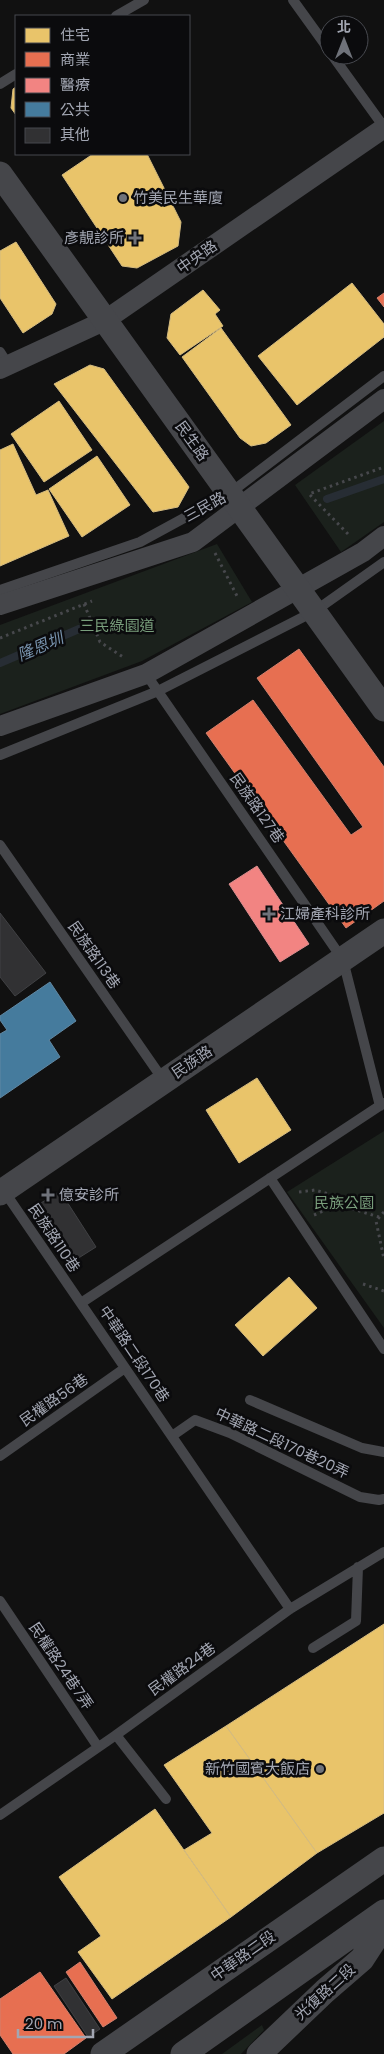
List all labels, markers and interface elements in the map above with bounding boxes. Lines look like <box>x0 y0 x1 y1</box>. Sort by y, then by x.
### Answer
legend <box>15 15 190 155</box>
north arrow <box>319 15 369 65</box>
text: 北 <box>337 17 351 37</box>
text: 住宅 <box>60 24 90 45</box>
text: 商業 <box>60 49 90 70</box>
text: 醫療 <box>60 74 90 95</box>
text: 公共 <box>60 99 90 120</box>
text: 其他 <box>60 124 90 145</box>
place label: 竹美民生華廈 <box>133 187 223 208</box>
marker: 竹美民生華廈 <box>117 192 129 204</box>
place label: 彥靚診所 <box>64 227 124 248</box>
marker: 彥靚診所 <box>128 231 142 245</box>
street label: 中央路 <box>172 235 221 278</box>
street label: 民生路 <box>171 416 214 465</box>
street label: 三民路 <box>180 486 230 527</box>
park label: 三民綠園道 <box>79 615 155 636</box>
water label: 隆恩圳 <box>14 626 69 666</box>
street label: 民族路127巷 <box>225 768 289 847</box>
place label: 江婦產科診所 <box>280 903 370 924</box>
marker: 江婦產科診所 <box>262 907 276 921</box>
street label: 民族路113巷 <box>63 917 126 993</box>
street label: 民族路 <box>167 1040 216 1083</box>
place label: 億安診所 <box>59 1184 119 1205</box>
marker: 億安診所 <box>41 1188 55 1202</box>
park label: 民族公園 <box>314 1192 374 1213</box>
street label: 民族路110巷 <box>24 1199 85 1276</box>
street label: 中華路二段170巷 <box>94 1301 175 1406</box>
street label: 民權路56巷 <box>15 1368 92 1431</box>
street label: 中華路二段170巷20弄 <box>212 1402 353 1483</box>
street label: 民權路24巷7弄 <box>24 1618 98 1714</box>
street label: 民權路24巷 <box>144 1637 219 1700</box>
place label: 新竹國賓大飯店 <box>205 1758 310 1779</box>
marker: 新竹國賓大飯店 <box>314 1763 326 1775</box>
street label: 中華路二段 <box>206 1925 279 1986</box>
street label: 光復路二段 <box>290 1959 360 2025</box>
scale bar <box>18 2006 92 2038</box>
text: 20 m <box>25 2013 63 2034</box>

